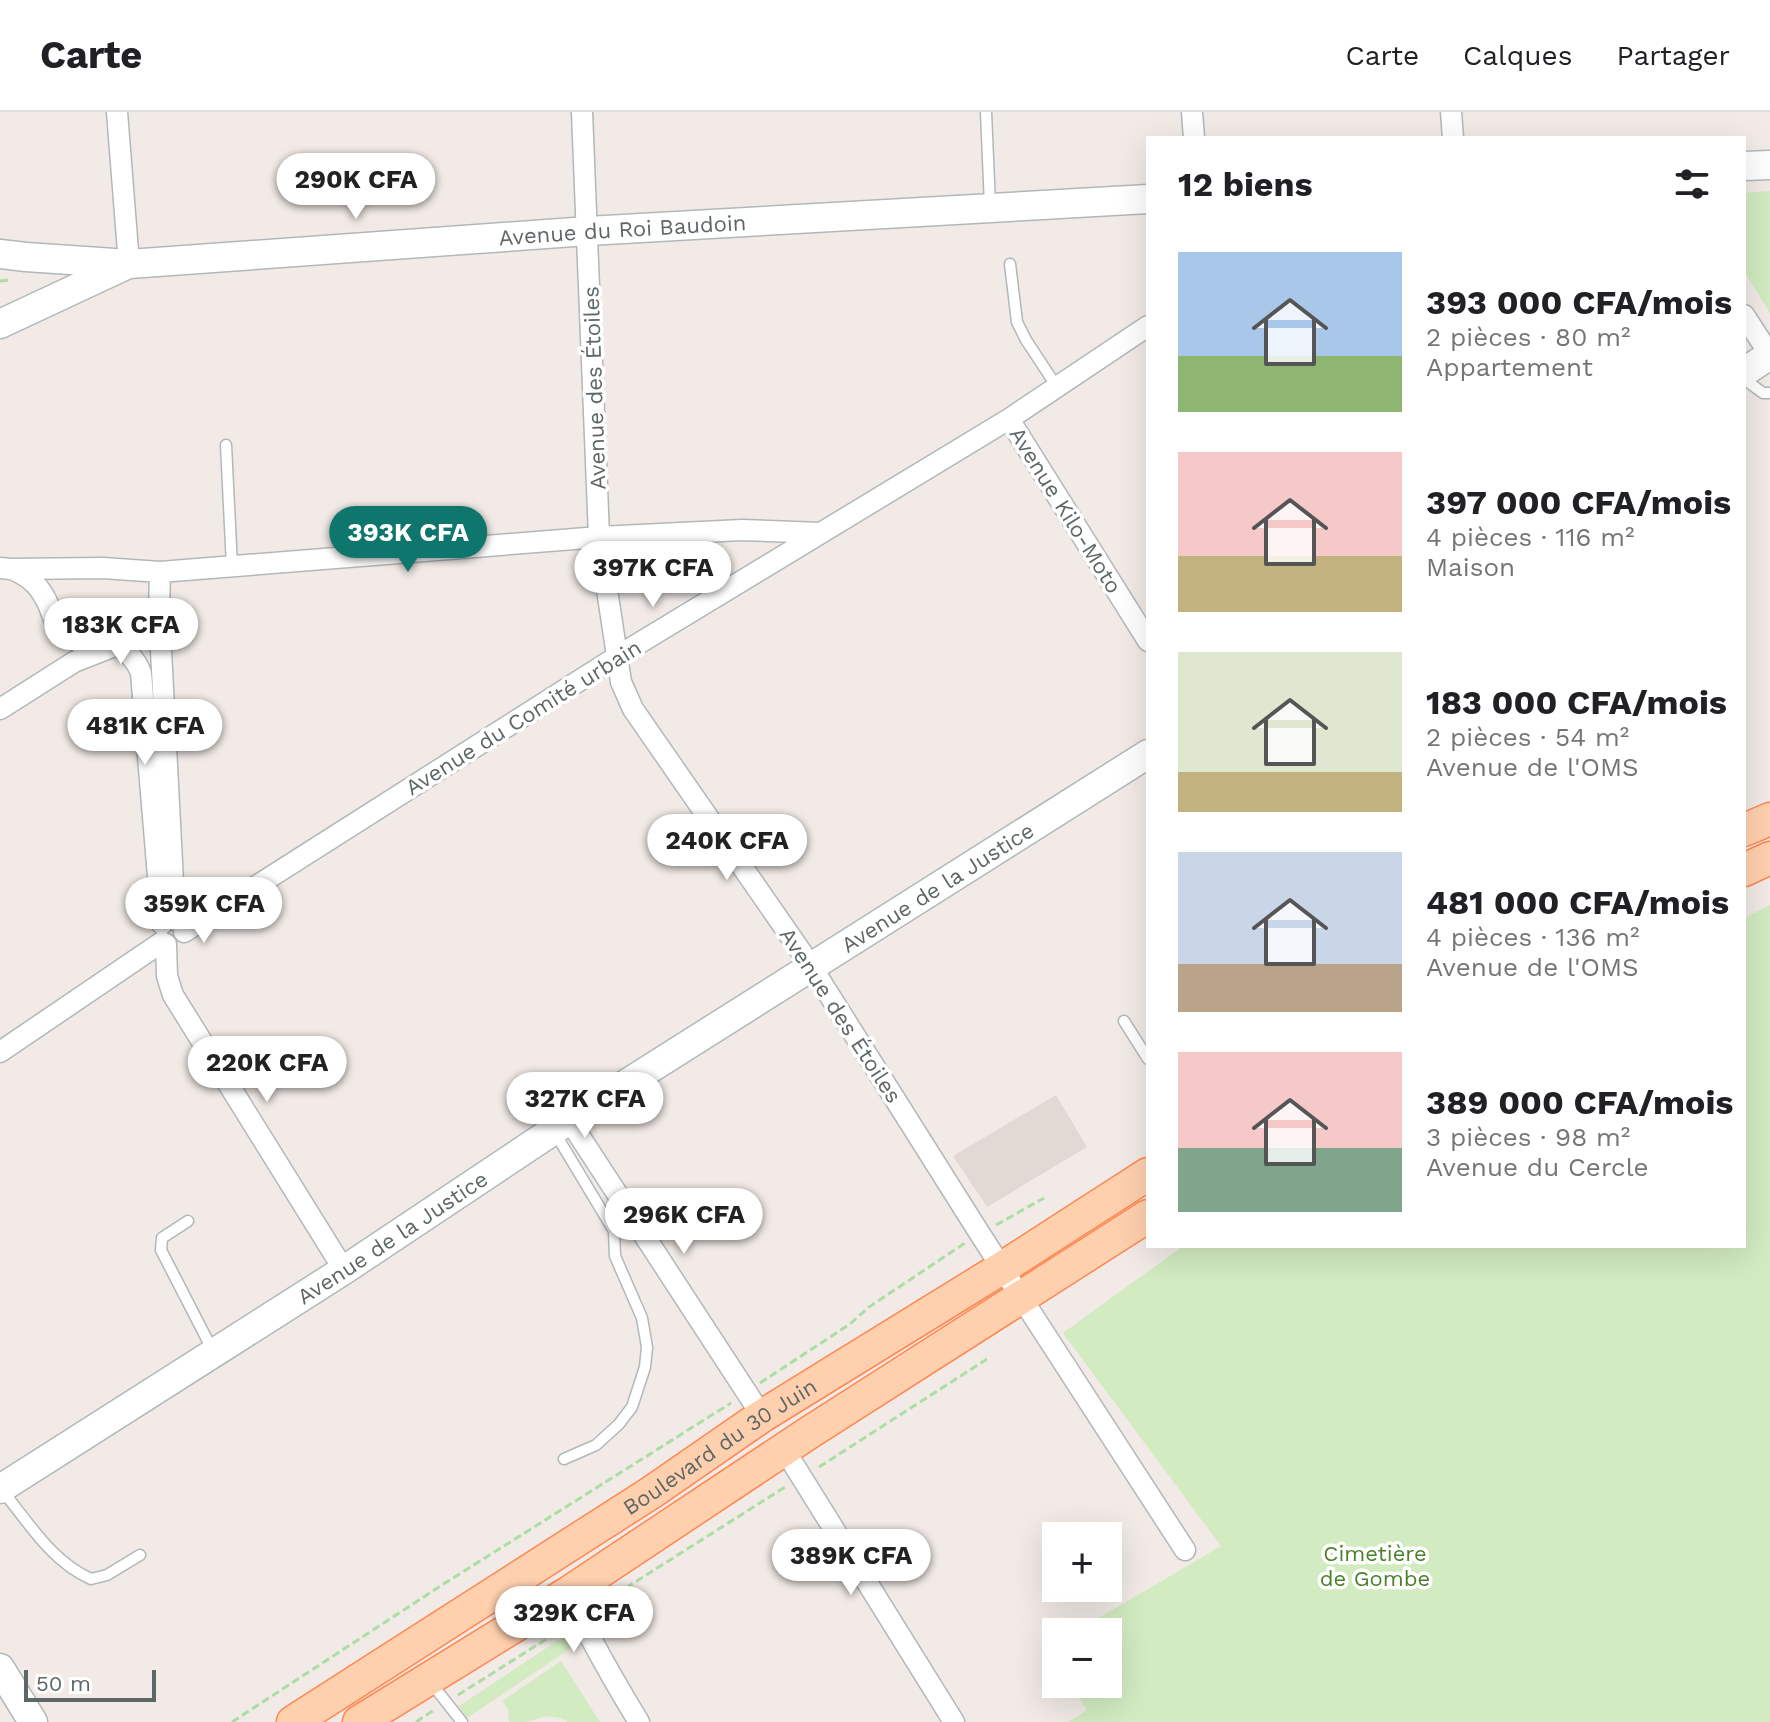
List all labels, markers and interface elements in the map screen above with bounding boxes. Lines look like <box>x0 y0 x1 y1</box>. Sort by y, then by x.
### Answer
text: Carte <box>40 33 142 77</box>
text: Carte <box>1346 39 1419 72</box>
text: Calques <box>1463 39 1572 72</box>
text: Partager <box>1616 39 1730 72</box>
pin: 290K CFA <box>273 153 439 221</box>
icon: filters <box>1670 162 1714 206</box>
text: 290K CFA <box>294 164 418 194</box>
text: 12 biens <box>1178 164 1313 204</box>
street label: Avenue du Roi Baudoin <box>498 210 747 250</box>
text: 393 000 CFA/mois <box>1426 282 1732 322</box>
icon: home <box>1242 284 1338 380</box>
street label: Avenue des Étoiles <box>578 286 611 490</box>
text: 2 pièces · 80 m² <box>1426 322 1630 352</box>
text: Appartement <box>1426 352 1593 382</box>
street label: Avenue Kilo-Moto <box>1004 423 1127 598</box>
text: 397 000 CFA/mois <box>1426 482 1731 522</box>
icon: home <box>1242 484 1338 580</box>
pin: 393K CFA <box>325 506 491 574</box>
text: 393K CFA <box>347 517 469 547</box>
text: 4 pièces · 116 m² <box>1426 522 1635 552</box>
pin: 397K CFA <box>570 541 736 609</box>
text: 397K CFA <box>592 552 714 582</box>
text: Maison <box>1426 552 1515 582</box>
pin: 183K CFA <box>38 598 204 666</box>
text: 183K CFA <box>62 609 180 639</box>
street label: Avenue du Comité urbain <box>401 634 646 800</box>
text: 183 000 CFA/mois <box>1426 682 1727 722</box>
icon: home <box>1242 684 1338 780</box>
pin: 481K CFA <box>62 699 228 767</box>
text: 481K CFA <box>85 710 205 740</box>
text: 2 pièces · 54 m² <box>1426 722 1629 752</box>
text: Avenue de l'OMS <box>1426 752 1639 782</box>
pin: 240K CFA <box>644 814 810 882</box>
street label: Avenue de la Justice <box>837 818 1038 958</box>
text: 240K CFA <box>665 825 789 855</box>
pin: 359K CFA <box>121 877 287 945</box>
text: 481 000 CFA/mois <box>1426 882 1729 922</box>
icon: home <box>1242 884 1338 980</box>
text: 359K CFA <box>143 888 265 918</box>
text: 4 pièces · 136 m² <box>1426 922 1640 952</box>
street label: Avenue des Étoiles <box>775 923 907 1108</box>
text: Avenue de l'OMS <box>1426 952 1639 982</box>
pin: 220K CFA <box>184 1036 350 1104</box>
text: 220K CFA <box>206 1047 328 1077</box>
pin: 327K CFA <box>502 1072 668 1140</box>
text: 389 000 CFA/mois <box>1426 1082 1734 1122</box>
text: 327K CFA <box>524 1083 646 1113</box>
icon: home <box>1242 1084 1338 1180</box>
text: 3 pièces · 98 m² <box>1426 1122 1630 1152</box>
text: Avenue du Cercle <box>1426 1152 1649 1182</box>
street label: Avenue de la Justice <box>293 1166 492 1309</box>
pin: 296K CFA <box>601 1188 767 1256</box>
text: 296K CFA <box>623 1199 745 1229</box>
street label: Boulevard du 30 Juin <box>618 1373 821 1520</box>
map controls <box>1042 1522 1122 1698</box>
button: + <box>1042 1522 1122 1602</box>
pin: 389K CFA <box>768 1529 934 1597</box>
text: 389K CFA <box>790 1540 912 1570</box>
park label: Cimetière de Gombe <box>1320 1541 1430 1591</box>
pin: 329K CFA <box>491 1586 657 1654</box>
text: 329K CFA <box>513 1597 635 1627</box>
button: − <box>1042 1618 1122 1698</box>
scale bar <box>24 1666 156 1702</box>
text: 50 m <box>36 1671 91 1696</box>

